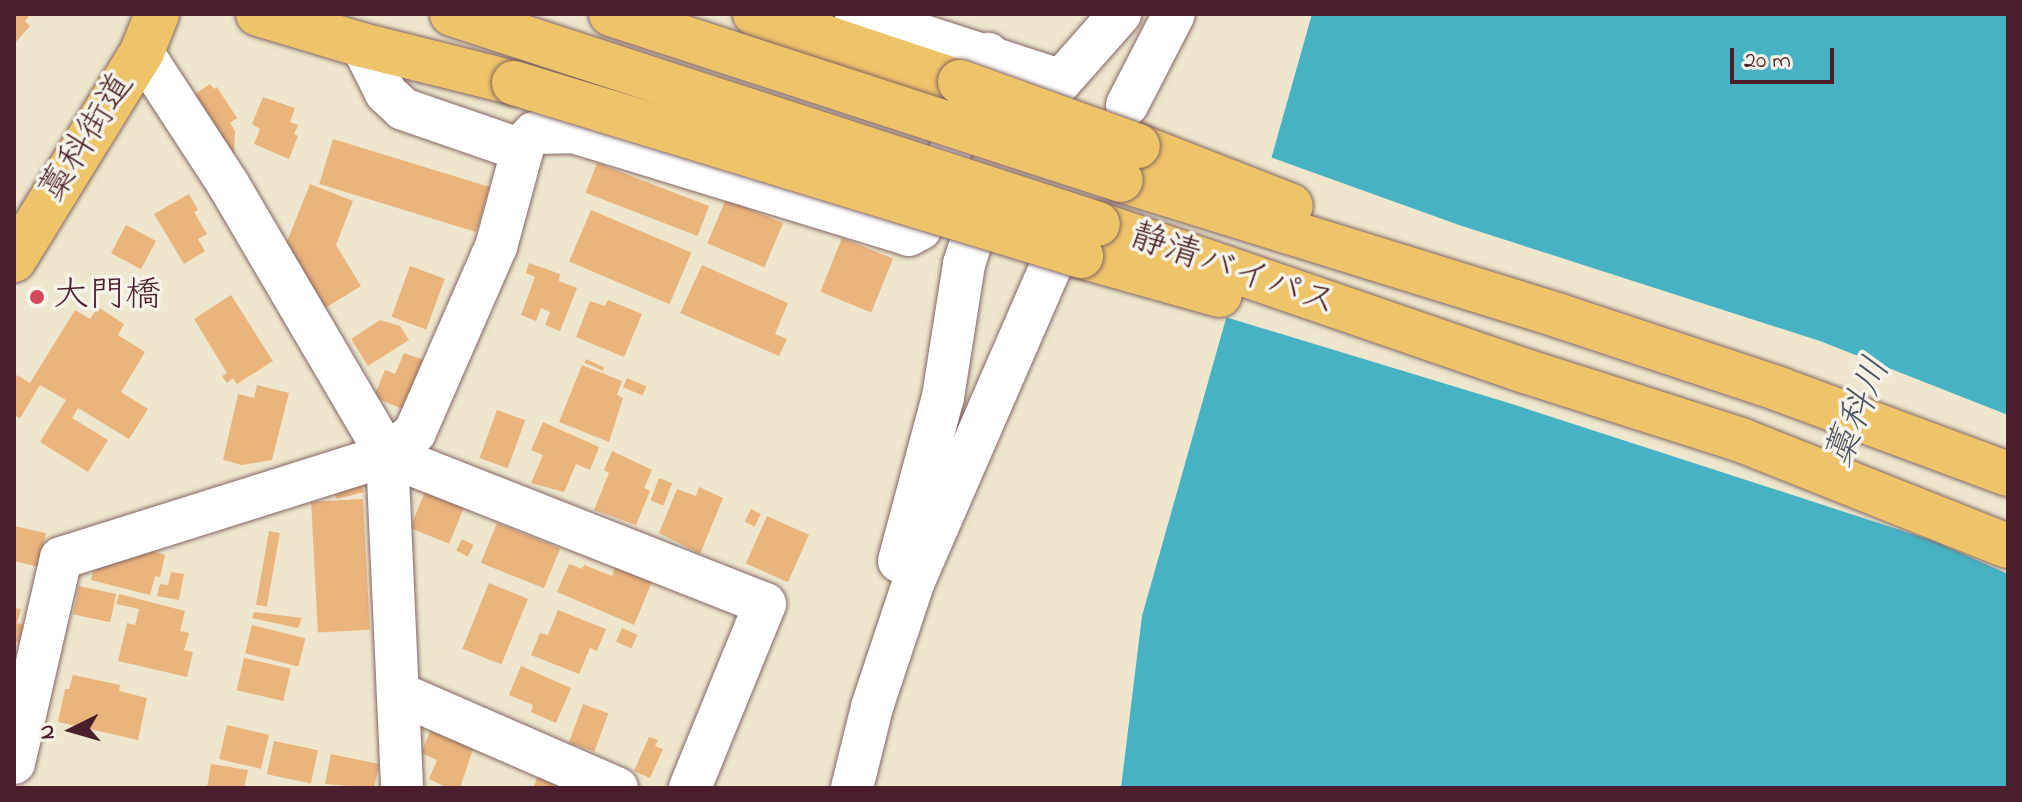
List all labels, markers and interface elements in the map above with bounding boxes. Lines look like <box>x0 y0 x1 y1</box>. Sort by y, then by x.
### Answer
scale bar <box>1734 32 1838 82</box>
text: 20 m <box>1744 44 1791 79</box>
street label: 藁科街道 <box>32 65 144 211</box>
street label: 静清バイパス <box>1124 215 1342 327</box>
place label: 大門橋 <box>53 275 161 319</box>
marker: 大門橋 <box>28 288 46 306</box>
water label: 藁科川 <box>1818 352 1902 474</box>
north arrow <box>32 690 112 770</box>
text: N <box>32 723 65 741</box>

